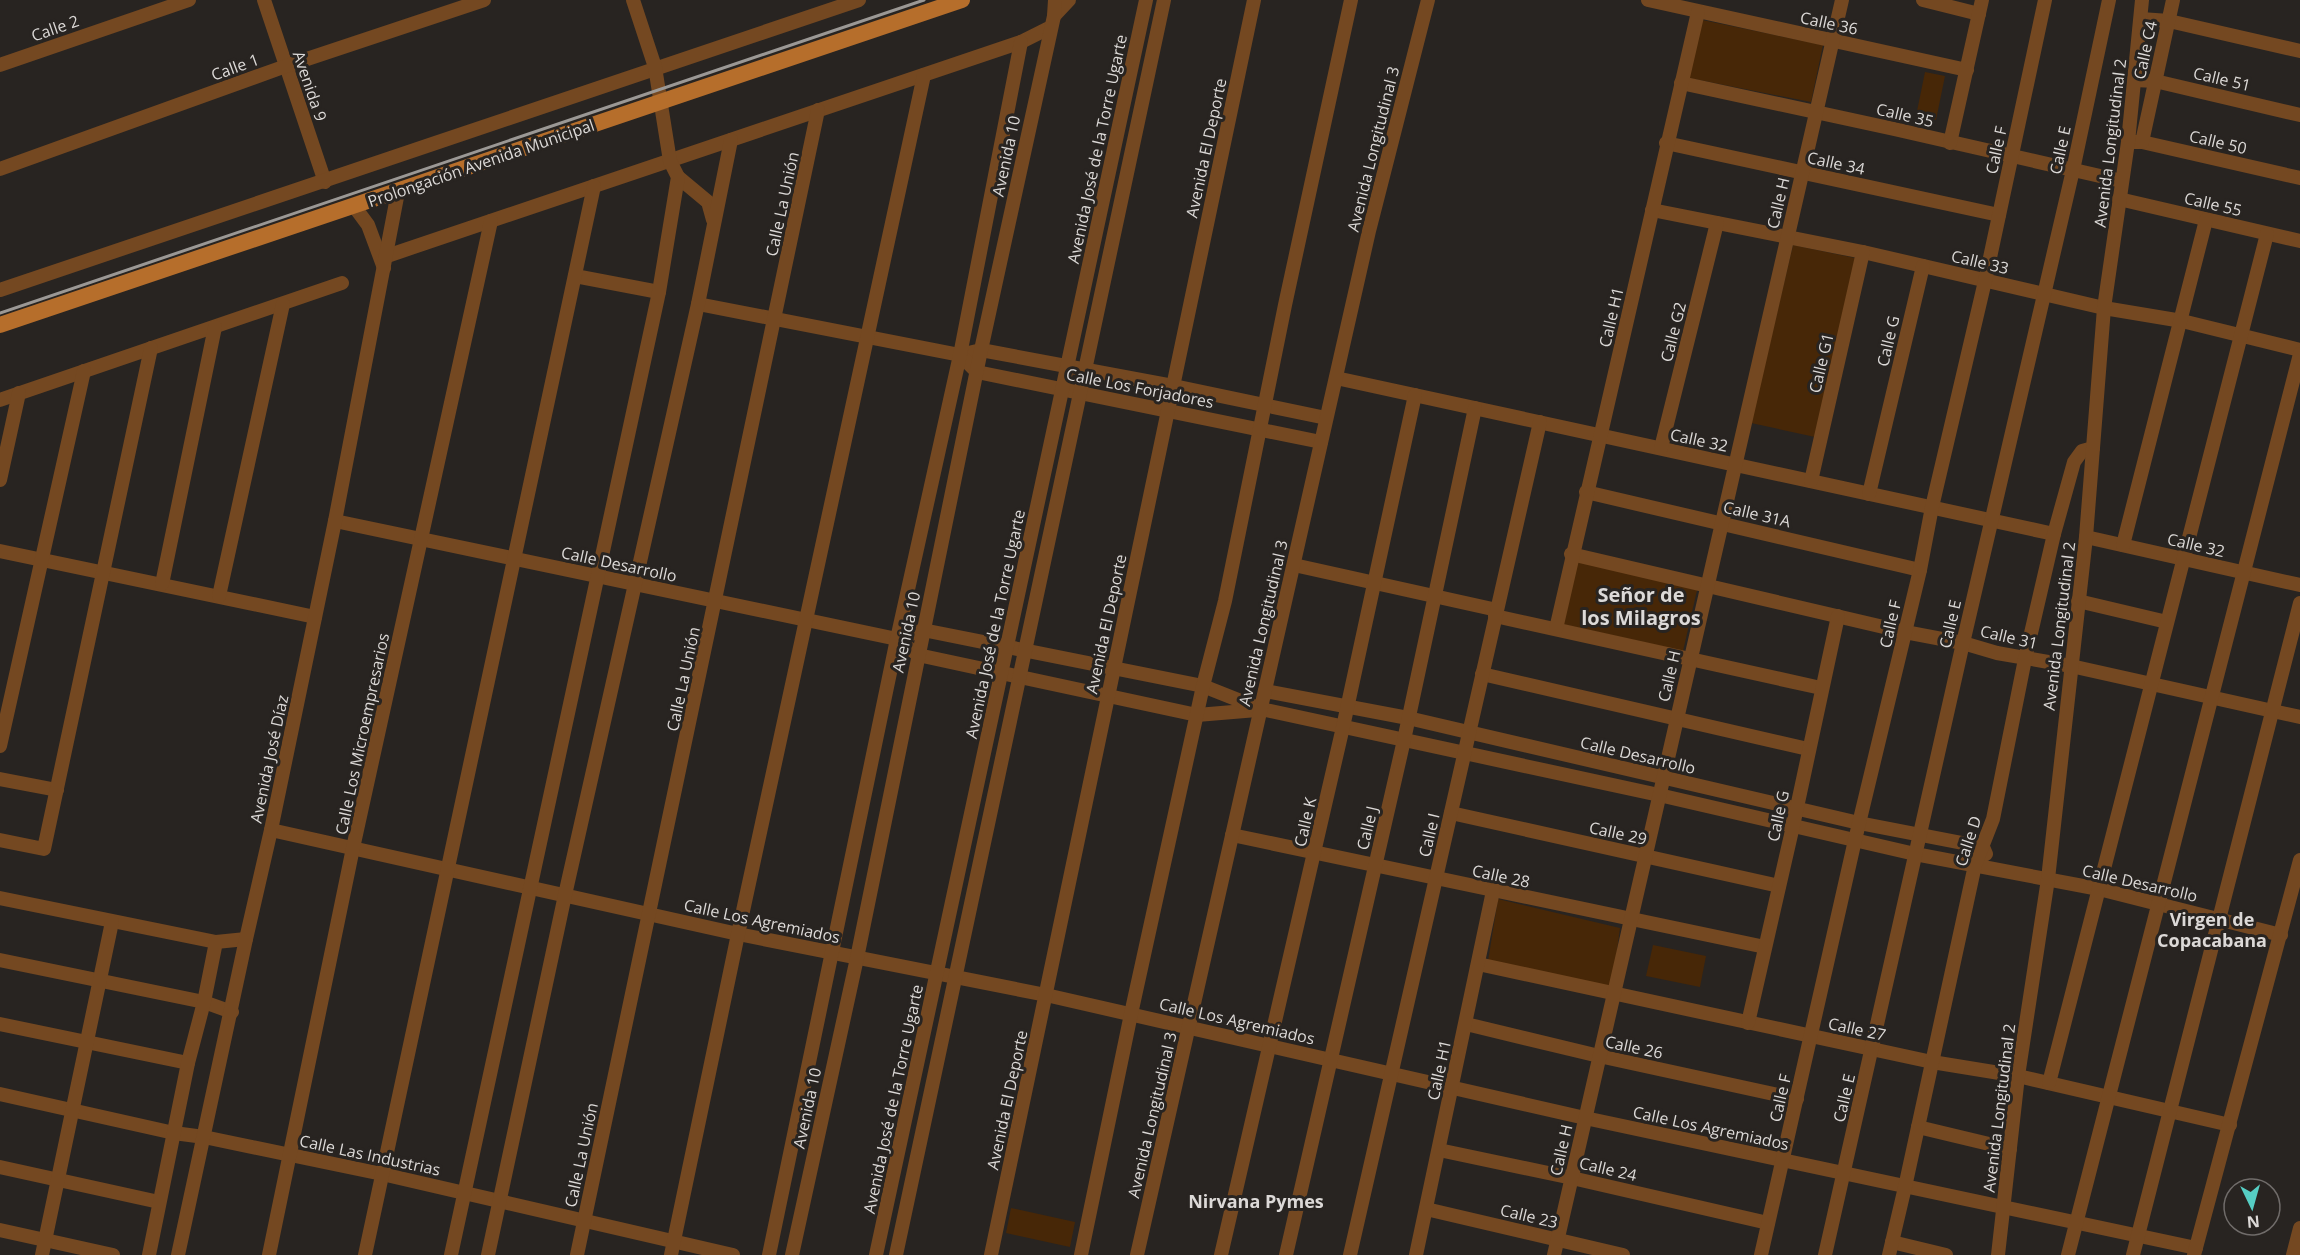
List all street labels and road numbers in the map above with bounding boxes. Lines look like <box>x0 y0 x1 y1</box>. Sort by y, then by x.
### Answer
street label: Calle 36 <box>1798 6 1860 40</box>
street label: Calle 2 <box>28 10 82 46</box>
street label: Calle C4 <box>2128 19 2162 81</box>
street label: Avenida José de la Torre Ugarte <box>1062 32 1132 266</box>
street label: Calle 1 <box>208 48 262 86</box>
street label: Avenida 9 <box>288 48 332 124</box>
street label: Avenida Longitudinal 2 <box>2089 57 2131 229</box>
street label: Calle 51 <box>2191 62 2253 96</box>
street label: Avenida Longitudinal 3 <box>1342 64 1404 234</box>
street label: Avenida El Deporte <box>1180 76 1232 220</box>
street label: Calle 35 <box>1874 98 1936 132</box>
street label: Prolongación Avenida Municipal <box>365 114 597 212</box>
street label: Avenida 10 <box>987 114 1025 198</box>
street label: Calle F <box>1980 124 2012 176</box>
street label: Calle E <box>2044 124 2076 176</box>
street label: Calle 50 <box>2187 125 2249 159</box>
street label: Calle 34 <box>1805 146 1867 180</box>
street label: Calle La Unión <box>760 150 804 258</box>
street label: Calle H <box>1761 175 1795 231</box>
street label: Calle 55 <box>2182 187 2244 221</box>
street label: Calle 33 <box>1949 245 2011 279</box>
street label: Calle H1 <box>1593 285 1629 349</box>
street label: Calle G2 <box>1655 300 1691 364</box>
street label: Calle G <box>1871 313 1905 369</box>
street label: Calle G1 <box>1803 331 1839 395</box>
street label: Calle Los Forjadores <box>1064 363 1216 413</box>
street label: Calle 32 <box>1668 423 1730 457</box>
street label: Calle 31A <box>1721 496 1794 533</box>
street label: Avenida José de la Torre Ugarte <box>960 507 1030 741</box>
street label: Calle 32 <box>2165 528 2227 562</box>
street label: Avenida Longitudinal 3 <box>1233 538 1293 708</box>
street label: Avenida Longitudinal 2 <box>2038 540 2080 712</box>
street label: Calle Desarrollo <box>559 541 679 587</box>
street label: Avenida El Deporte <box>1080 552 1132 696</box>
street label: Avenida 10 <box>887 590 925 674</box>
street label: Calle F <box>1874 598 1906 650</box>
street label: Calle E <box>1934 598 1966 650</box>
street label: Calle 31 <box>1978 620 2040 654</box>
street label: Calle La Unión <box>661 625 705 733</box>
street label: Calle Los Microempresarios <box>330 631 394 837</box>
street label: Calle H <box>1652 648 1686 704</box>
street label: Avenida José Díaz <box>245 693 293 825</box>
street label: Calle Desarrollo <box>1578 731 1698 779</box>
street label: Calle G <box>1762 788 1794 844</box>
street label: Calle K <box>1289 795 1321 849</box>
street label: Calle J <box>1351 804 1383 852</box>
street label: Calle I <box>1413 811 1445 859</box>
street label: Calle D <box>1950 813 1986 869</box>
street label: Calle 29 <box>1587 816 1649 850</box>
street label: Calle 28 <box>1470 859 1532 893</box>
street label: Calle Desarrollo <box>2080 859 2200 907</box>
street label: Calle Los Agremiados <box>682 894 842 948</box>
street label: Avenida José de la Torre Ugarte <box>858 982 928 1216</box>
street label: Calle Los Agremiados <box>1157 992 1317 1050</box>
street label: Calle 27 <box>1826 1012 1888 1046</box>
street label: Avenida Longitudinal 2 <box>1978 1022 2020 1194</box>
street label: Avenida El Deporte <box>981 1028 1033 1172</box>
street label: Avenida Longitudinal 3 <box>1122 1030 1182 1200</box>
street label: Calle 26 <box>1603 1030 1665 1064</box>
street label: Calle H1 <box>1422 1038 1456 1102</box>
street label: Avenida 10 <box>788 1066 826 1150</box>
street label: Calle F <box>1764 1072 1796 1124</box>
street label: Calle E <box>1828 1072 1860 1124</box>
street label: Calle La Unión <box>559 1101 603 1209</box>
street label: Calle Los Agremiados <box>1631 1101 1791 1155</box>
street label: Calle H <box>1544 1122 1578 1178</box>
street label: Calle Las Industrias <box>298 1129 442 1181</box>
street label: Calle 24 <box>1577 1152 1639 1186</box>
street label: Calle 23 <box>1498 1199 1560 1233</box>

